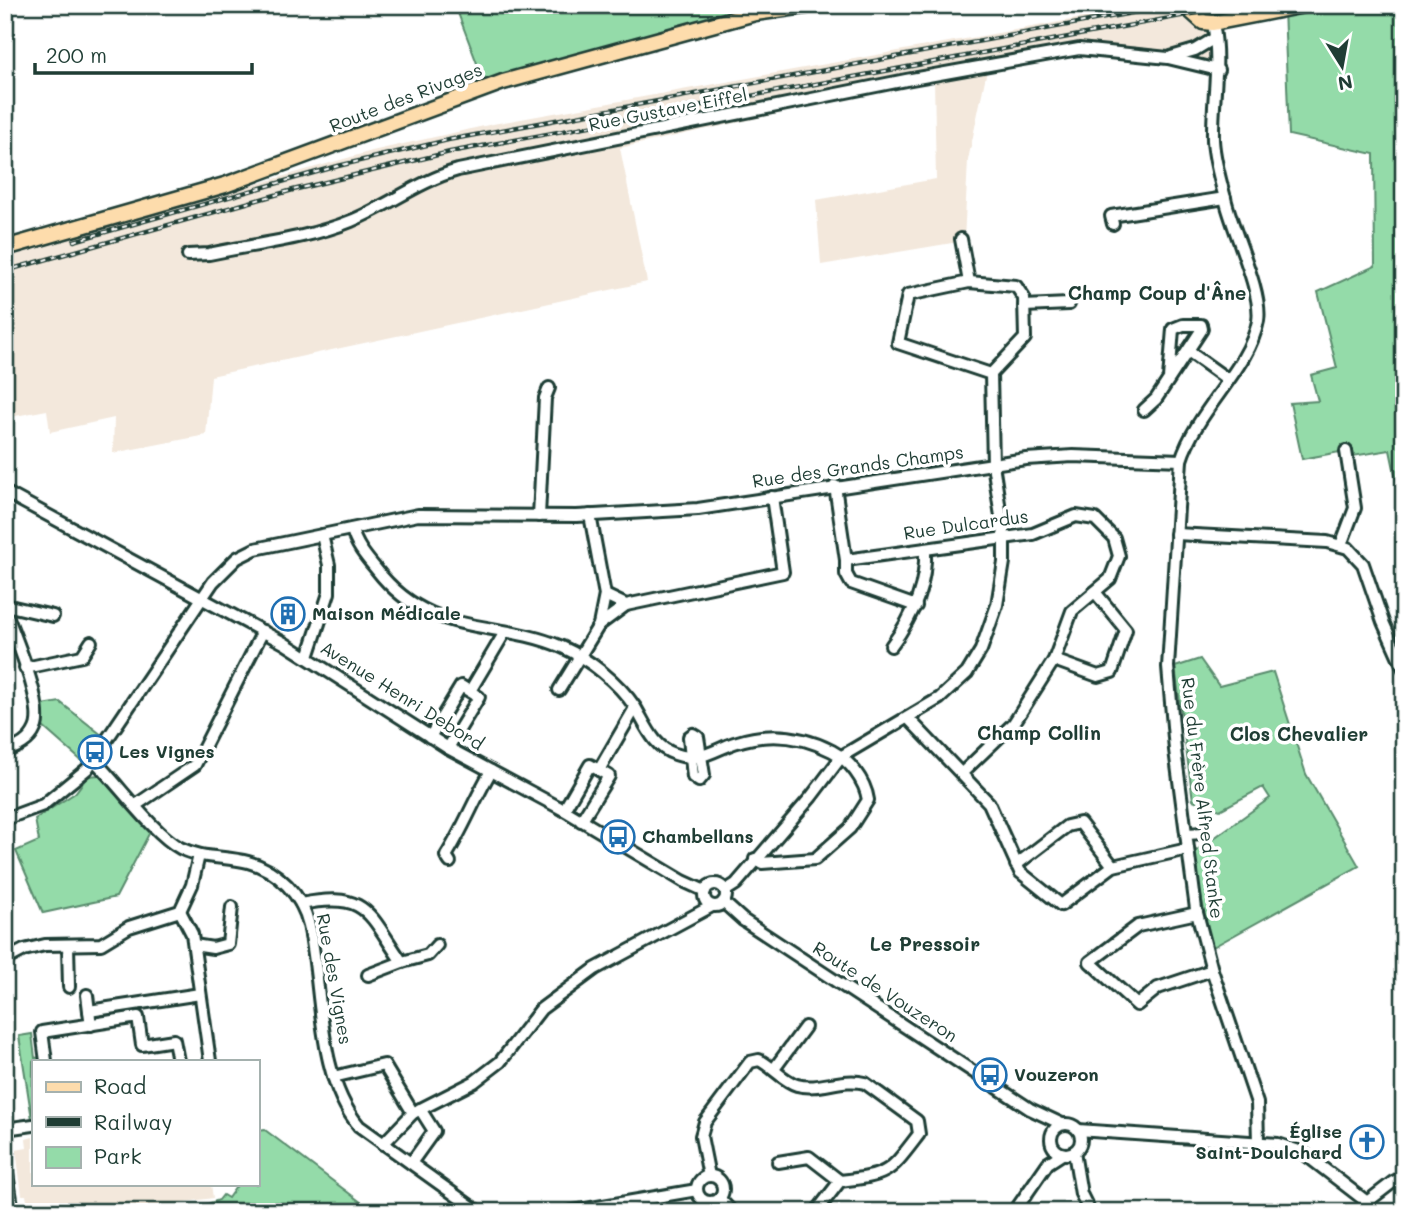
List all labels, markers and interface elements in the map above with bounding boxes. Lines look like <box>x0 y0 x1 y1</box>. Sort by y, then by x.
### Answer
scale bar <box>35 32 252 76</box>
north arrow <box>1308 32 1378 102</box>
text: 200 m <box>46 41 107 68</box>
street label: Route des Rivages <box>326 57 486 137</box>
text: N <box>1336 70 1355 97</box>
street label: Rue Gustave Eiffel <box>586 82 749 136</box>
district label: Champ Coup d'Âne <box>1068 280 1246 305</box>
street label: Rue des Grands Champs <box>751 439 965 493</box>
street label: Rue Dulcardus <box>902 503 1030 545</box>
building icon: Maison Médicale <box>269 595 307 633</box>
place label: Maison Médicale <box>312 601 461 625</box>
street label: Avenue Henri Debord <box>316 635 489 755</box>
street label: Rue du Frère Alfred Stanke <box>1176 676 1230 920</box>
district label: Champ Collin <box>977 720 1101 745</box>
district label: Clos Chevalier <box>1230 721 1368 746</box>
bus stop icon: Les Vignes <box>76 733 114 771</box>
place label: Les Vignes <box>119 739 215 763</box>
bus stop icon: Chambellans <box>599 818 637 856</box>
place label: Chambellans <box>642 824 754 848</box>
street label: Rue des Vignes <box>312 911 358 1046</box>
district label: Le Pressoir <box>870 931 980 956</box>
street label: Route de Vouzeron <box>809 935 963 1047</box>
bus stop icon: Vouzeron <box>971 1056 1009 1094</box>
legend <box>32 1060 259 1186</box>
place label: Vouzeron <box>1014 1062 1099 1086</box>
text: Road <box>94 1072 146 1099</box>
text: Railway <box>94 1108 173 1135</box>
place label: Église Saint-Doulchard <box>1196 1119 1342 1164</box>
church icon: Église Saint-Doulchard <box>1348 1123 1386 1161</box>
text: Park <box>94 1142 142 1169</box>

